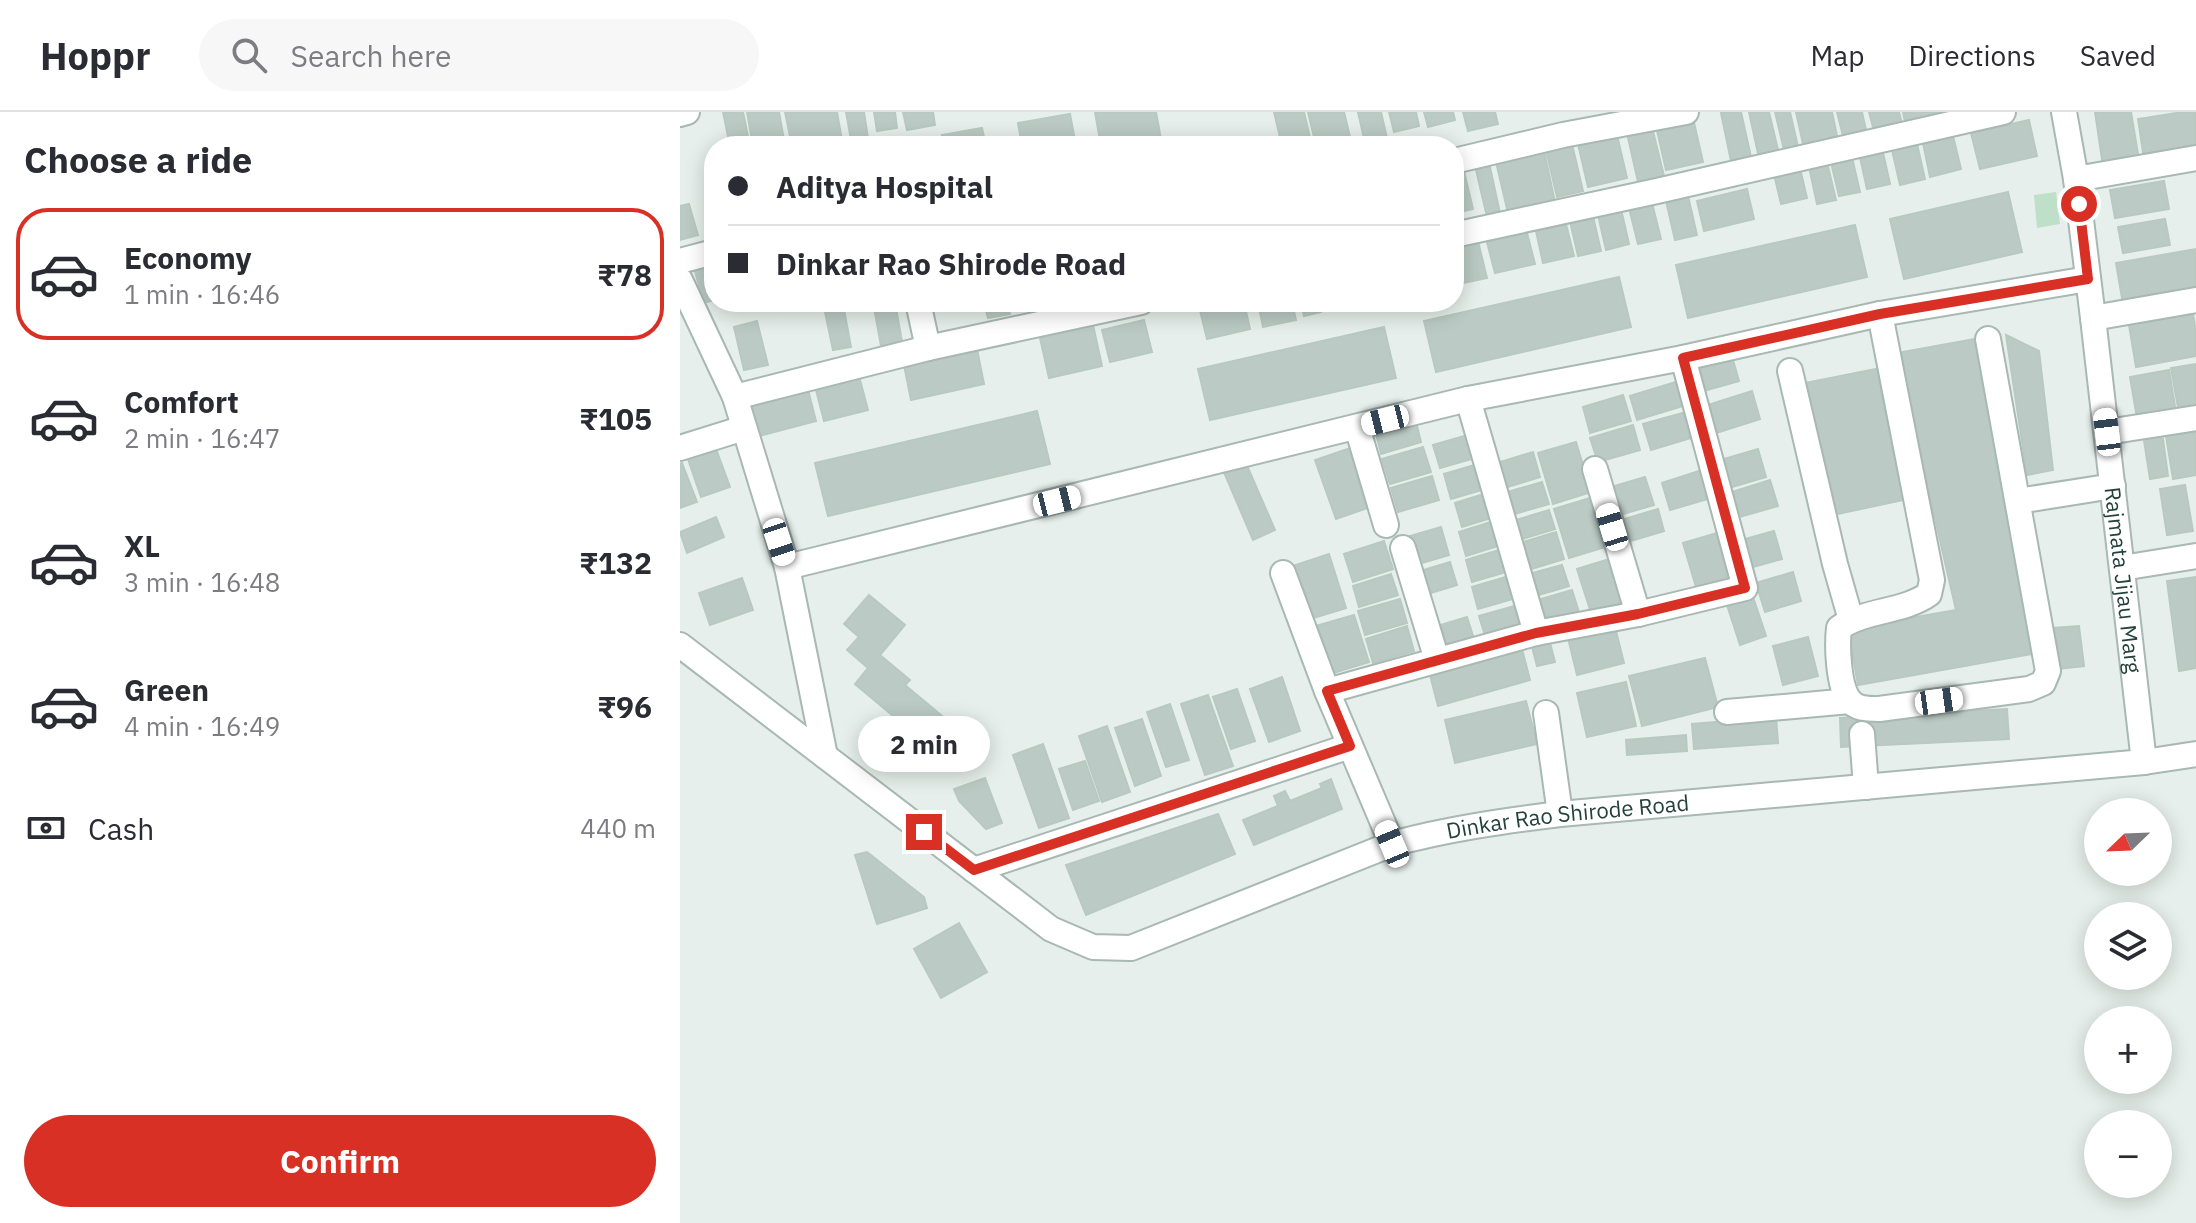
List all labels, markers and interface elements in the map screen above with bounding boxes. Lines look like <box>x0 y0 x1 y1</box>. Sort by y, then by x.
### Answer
search box <box>199 19 759 91</box>
text: Hoppr <box>40 31 151 80</box>
icon: search <box>227 33 271 77</box>
text: Search here <box>291 36 451 75</box>
text: Map <box>1810 37 1864 74</box>
text: Directions <box>1908 37 2036 74</box>
text: Saved <box>2080 37 2156 74</box>
text: Choose a ride <box>24 136 252 183</box>
text: Aditya Hospital <box>776 167 993 206</box>
route start <box>2061 186 2097 222</box>
icon: car <box>28 238 100 310</box>
text: Economy <box>124 238 252 277</box>
text: Dinkar Rao Shirode Road <box>776 244 1126 283</box>
text: ₹78 <box>597 255 652 294</box>
text: 1 min · 16:46 <box>124 277 280 311</box>
icon: car <box>28 382 100 454</box>
text: Comfort <box>124 382 239 421</box>
text: ₹105 <box>579 399 652 438</box>
car <box>1359 403 1411 437</box>
car <box>2092 407 2122 457</box>
text: 2 min · 16:47 <box>124 421 280 455</box>
car <box>1031 484 1083 518</box>
street label: Rajmata Jijau Marg <box>2099 485 2149 675</box>
car <box>1594 501 1630 553</box>
car <box>760 515 798 569</box>
icon: car <box>28 526 100 598</box>
text: XL <box>124 526 160 565</box>
text: ₹132 <box>579 543 652 582</box>
text: 3 min · 16:48 <box>124 565 280 599</box>
icon: car <box>28 670 100 742</box>
text: Green <box>124 670 209 709</box>
car <box>1914 686 1964 716</box>
text: ₹96 <box>597 687 652 726</box>
text: 4 min · 16:49 <box>124 709 280 743</box>
callout: 2 min <box>858 716 990 772</box>
text: 2 min <box>890 727 958 761</box>
street label: Dinkar Rao Shirode Road <box>1444 788 1690 845</box>
north arrow <box>2084 798 2172 886</box>
map controls <box>2084 798 2172 1198</box>
icon: cash <box>24 806 68 850</box>
text: Cash <box>88 809 154 848</box>
text: 440 m <box>580 811 656 845</box>
route end <box>906 814 942 850</box>
car <box>1372 817 1412 871</box>
button: layers <box>2084 902 2172 990</box>
button: + <box>2084 1006 2172 1094</box>
button: − <box>2084 1110 2172 1198</box>
button: Confirm <box>24 1115 656 1207</box>

